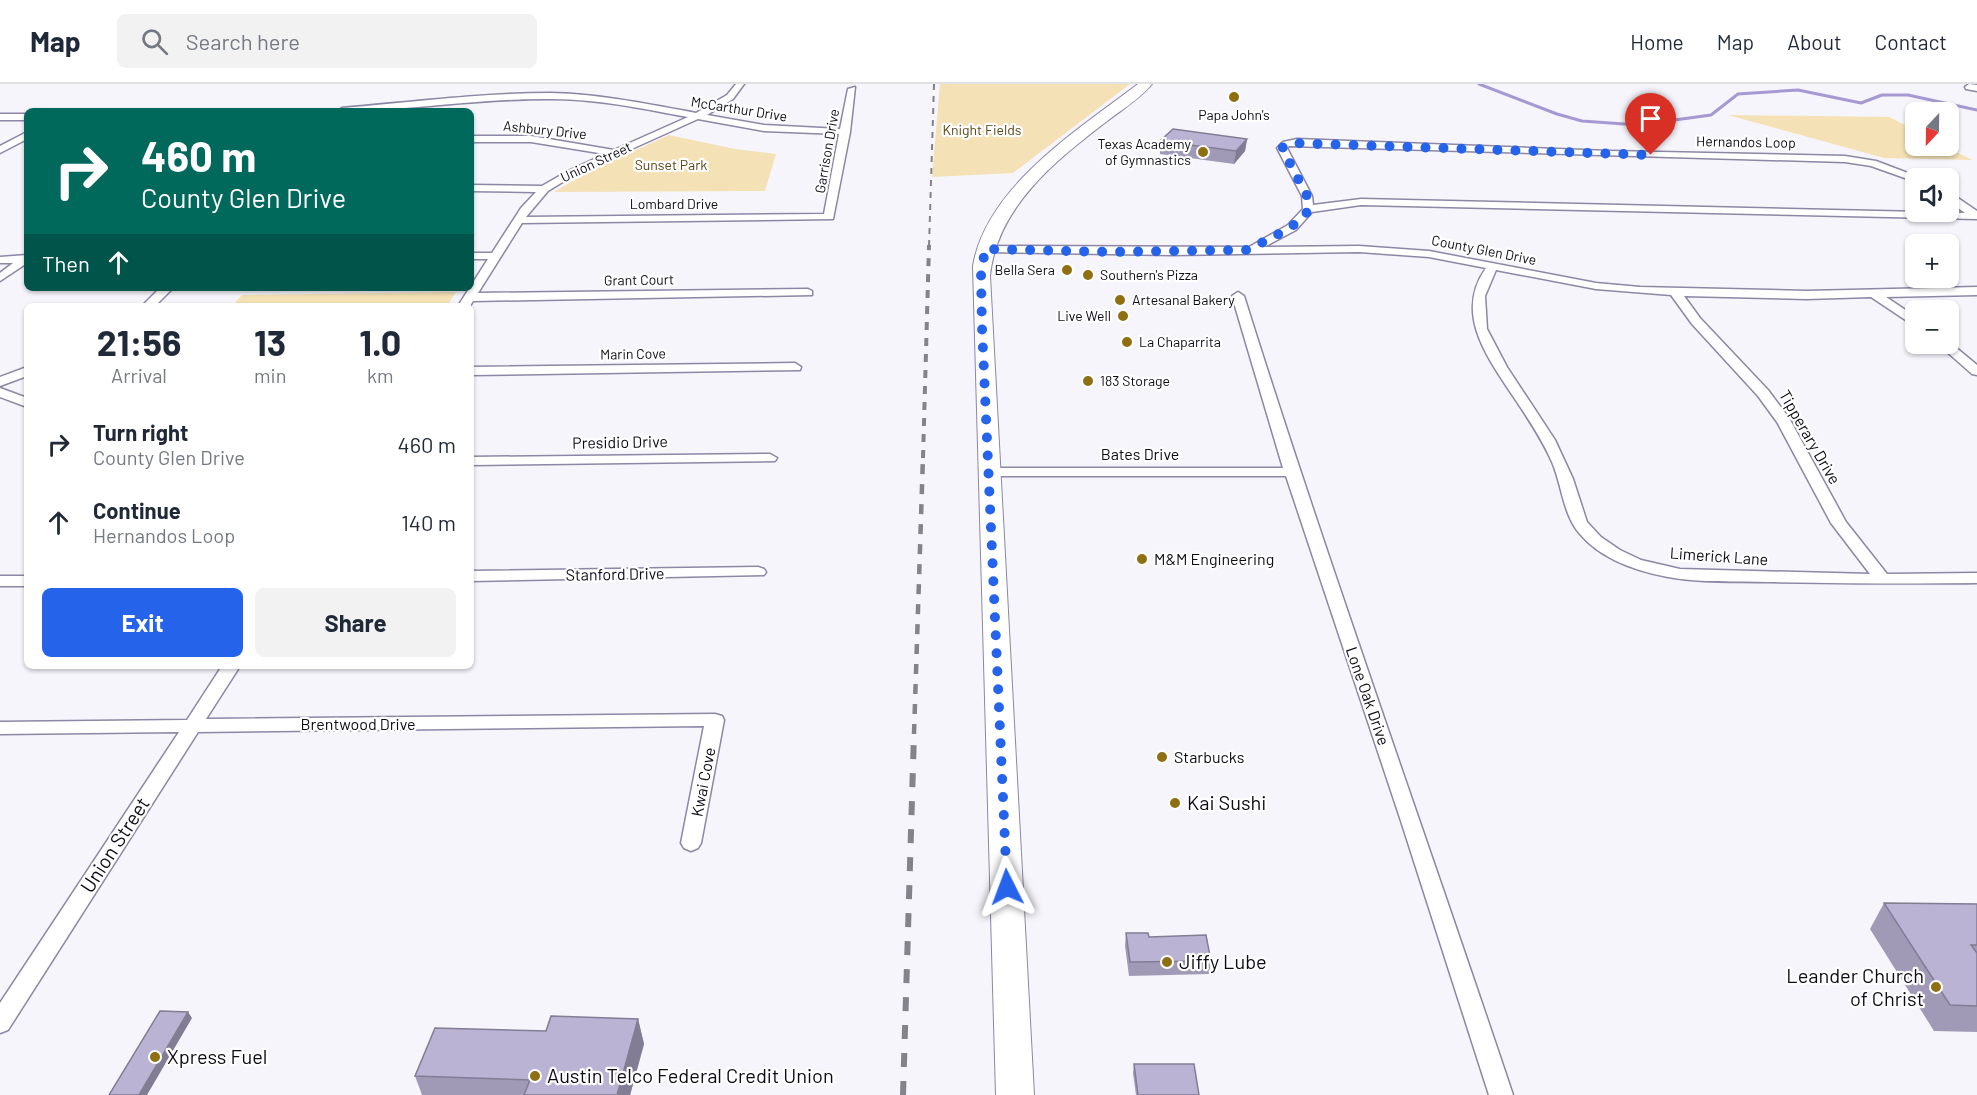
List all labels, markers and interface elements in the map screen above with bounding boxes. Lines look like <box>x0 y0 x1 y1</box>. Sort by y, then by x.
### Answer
search box <box>117 14 537 68</box>
text: Map <box>30 24 81 58</box>
icon: search <box>138 25 171 58</box>
text: Search here <box>186 28 300 54</box>
text: Home <box>1630 29 1684 54</box>
text: Map <box>1717 29 1754 54</box>
text: About <box>1787 29 1842 54</box>
text: Contact <box>1875 29 1947 54</box>
marker: Papa John's <box>1227 90 1241 104</box>
street label: McCarthur Drive <box>690 92 788 125</box>
pin <box>1625 93 1676 155</box>
icon: arrive <box>1634 102 1667 135</box>
north arrow <box>1905 102 1959 156</box>
map controls <box>1905 102 1959 354</box>
place label: Papa John's <box>1198 106 1270 123</box>
street label: Garrison Drive <box>811 107 842 194</box>
street label: Ashbury Drive <box>502 117 588 142</box>
park label: Knight Fields <box>942 121 1022 138</box>
text: 460 m <box>141 130 256 180</box>
icon: right <box>42 132 120 210</box>
street label: Hernandos Loop <box>1696 132 1796 151</box>
place label: Texas Academy of Gymnastics <box>1098 135 1192 168</box>
street label: Union Street <box>558 138 634 185</box>
marker: Texas Academy of Gymnastics <box>1196 145 1210 159</box>
park label: Sunset Park <box>635 156 707 173</box>
button: sound <box>1905 168 1959 222</box>
text: County Glen Drive <box>141 181 346 213</box>
street label: Lombard Drive <box>630 195 718 212</box>
street label: County Glen Drive <box>1430 231 1538 268</box>
button: + <box>1905 234 1959 288</box>
icon: ahead <box>102 246 135 279</box>
text: Then <box>42 250 90 276</box>
place label: Bella Sera <box>995 261 1055 278</box>
marker: Bella Sera <box>1060 263 1074 277</box>
place label: Southern's Pizza <box>1100 266 1198 283</box>
marker: Southern's Pizza <box>1081 268 1095 282</box>
street label: Grant Court <box>604 270 674 289</box>
place label: Artesanal Bakery <box>1132 291 1235 308</box>
marker: Artesanal Bakery <box>1113 293 1127 307</box>
button: − <box>1905 300 1959 354</box>
place label: Live Well <box>1057 307 1111 324</box>
marker: Live Well <box>1116 309 1130 323</box>
text: 21:56 <box>97 320 181 363</box>
text: 13 <box>254 320 286 363</box>
text: 1.0 <box>359 320 401 363</box>
place label: La Chaparrita <box>1139 333 1221 350</box>
marker: La Chaparrita <box>1120 335 1134 349</box>
street label: Marin Cove <box>600 344 666 363</box>
text: Arrival <box>111 363 167 387</box>
text: min <box>254 363 286 387</box>
text: km <box>367 363 393 387</box>
place label: 183 Storage <box>1100 372 1170 389</box>
marker: 183 Storage <box>1081 374 1095 388</box>
street label: Tipperary Drive <box>1776 386 1845 487</box>
text: Turn right <box>93 419 188 445</box>
icon: right <box>42 428 75 461</box>
text: 460 m <box>398 431 456 457</box>
street label: Presidio Drive <box>572 431 668 452</box>
street label: Bates Drive <box>1101 444 1179 463</box>
text: County Glen Drive <box>93 445 245 469</box>
text: Continue <box>93 497 181 523</box>
icon: ahead <box>42 506 75 539</box>
text: 140 m <box>401 509 456 535</box>
text: Hernandos Loop <box>93 523 235 547</box>
street label: Limerick Lane <box>1669 543 1769 568</box>
place label: M&M Engineering <box>1154 549 1274 568</box>
marker: M&M Engineering <box>1135 552 1149 566</box>
street label: Stanford Drive <box>565 563 665 584</box>
button: Exit <box>42 588 243 657</box>
button: Share <box>255 588 456 657</box>
street label: Lone Oak Drive <box>1343 644 1394 748</box>
street label: Brentwood Drive <box>300 714 416 733</box>
street label: Kwai Cove <box>686 746 719 818</box>
place label: Starbucks <box>1174 747 1244 766</box>
marker: Starbucks <box>1155 750 1169 764</box>
place label: Kai Sushi <box>1187 790 1266 814</box>
street label: Union Street <box>74 792 154 897</box>
marker: Kai Sushi <box>1168 796 1182 810</box>
position arrow <box>975 855 1039 919</box>
place label: Jiffy Lube <box>1179 949 1267 973</box>
marker: Jiffy Lube <box>1160 955 1174 969</box>
place label: Leander Church of Christ <box>1786 963 1924 1010</box>
marker: Leander Church of Christ <box>1929 980 1943 994</box>
place label: Xpress Fuel <box>167 1044 267 1068</box>
marker: Xpress Fuel <box>148 1050 162 1064</box>
place label: Austin Telco Federal Credit Union <box>547 1063 834 1087</box>
marker: Austin Telco Federal Credit Union <box>528 1069 542 1083</box>

